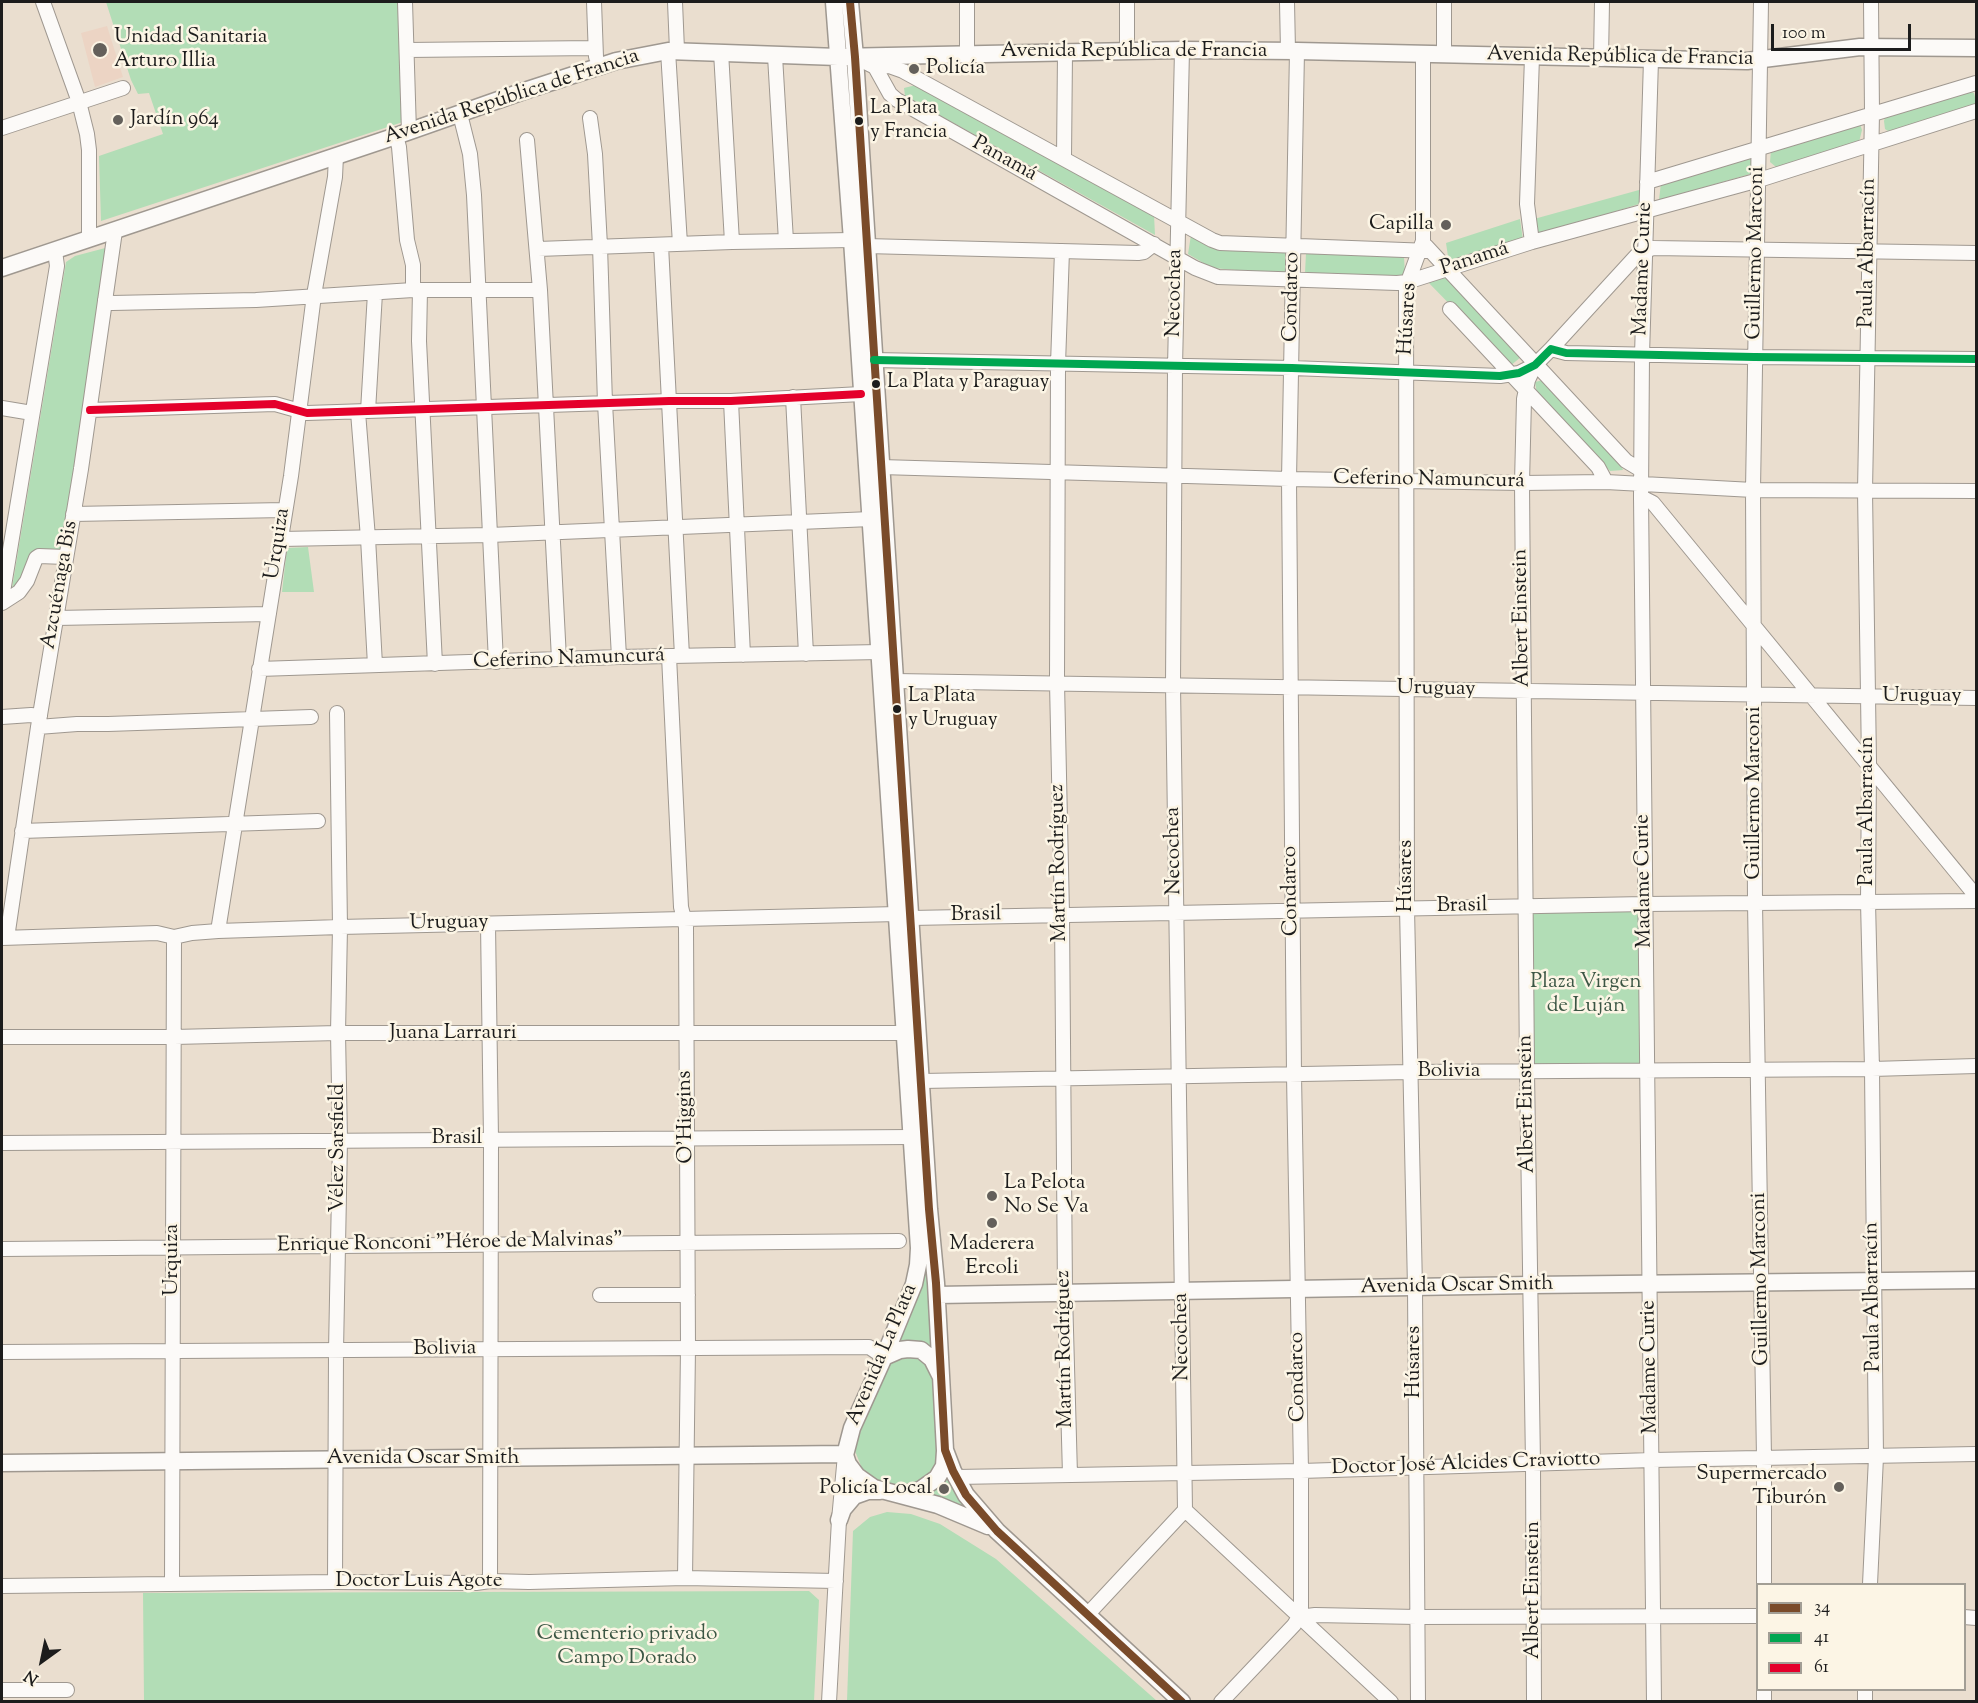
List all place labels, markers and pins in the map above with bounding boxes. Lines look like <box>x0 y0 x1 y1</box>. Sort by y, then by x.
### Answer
place label: Unidad Sanitaria Arturo Illia <box>114 25 268 75</box>
marker: Unidad Sanitaria Arturo Illia <box>91 41 109 59</box>
place label: Policía <box>926 56 985 82</box>
marker: Policía <box>907 62 921 76</box>
place label: La Plata y Francia <box>870 98 947 145</box>
place label: Jardín 964 <box>130 107 219 133</box>
marker: Jardín 964 <box>111 113 125 127</box>
marker: La Plata y Francia <box>853 115 865 127</box>
place label: Capilla <box>1369 212 1434 238</box>
marker: Capilla <box>1439 218 1453 232</box>
place label: La Plata y Paraguay <box>887 372 1050 396</box>
marker: La Plata y Paraguay <box>870 378 882 390</box>
place label: La Plata y Uruguay <box>908 686 998 733</box>
marker: La Plata y Uruguay <box>891 703 903 715</box>
place label: La Pelota No Se Va <box>1004 1171 1089 1221</box>
marker: La Pelota No Se Va <box>985 1189 999 1203</box>
marker: Maderera Ercoli <box>985 1216 999 1230</box>
place label: Maderera Ercoli <box>949 1232 1035 1282</box>
place label: Supermercado Tiburón <box>1696 1462 1827 1512</box>
place label: Policía Local <box>819 1476 932 1502</box>
marker: Supermercado Tiburón <box>1832 1480 1846 1494</box>
marker: Policía Local <box>937 1482 951 1496</box>

